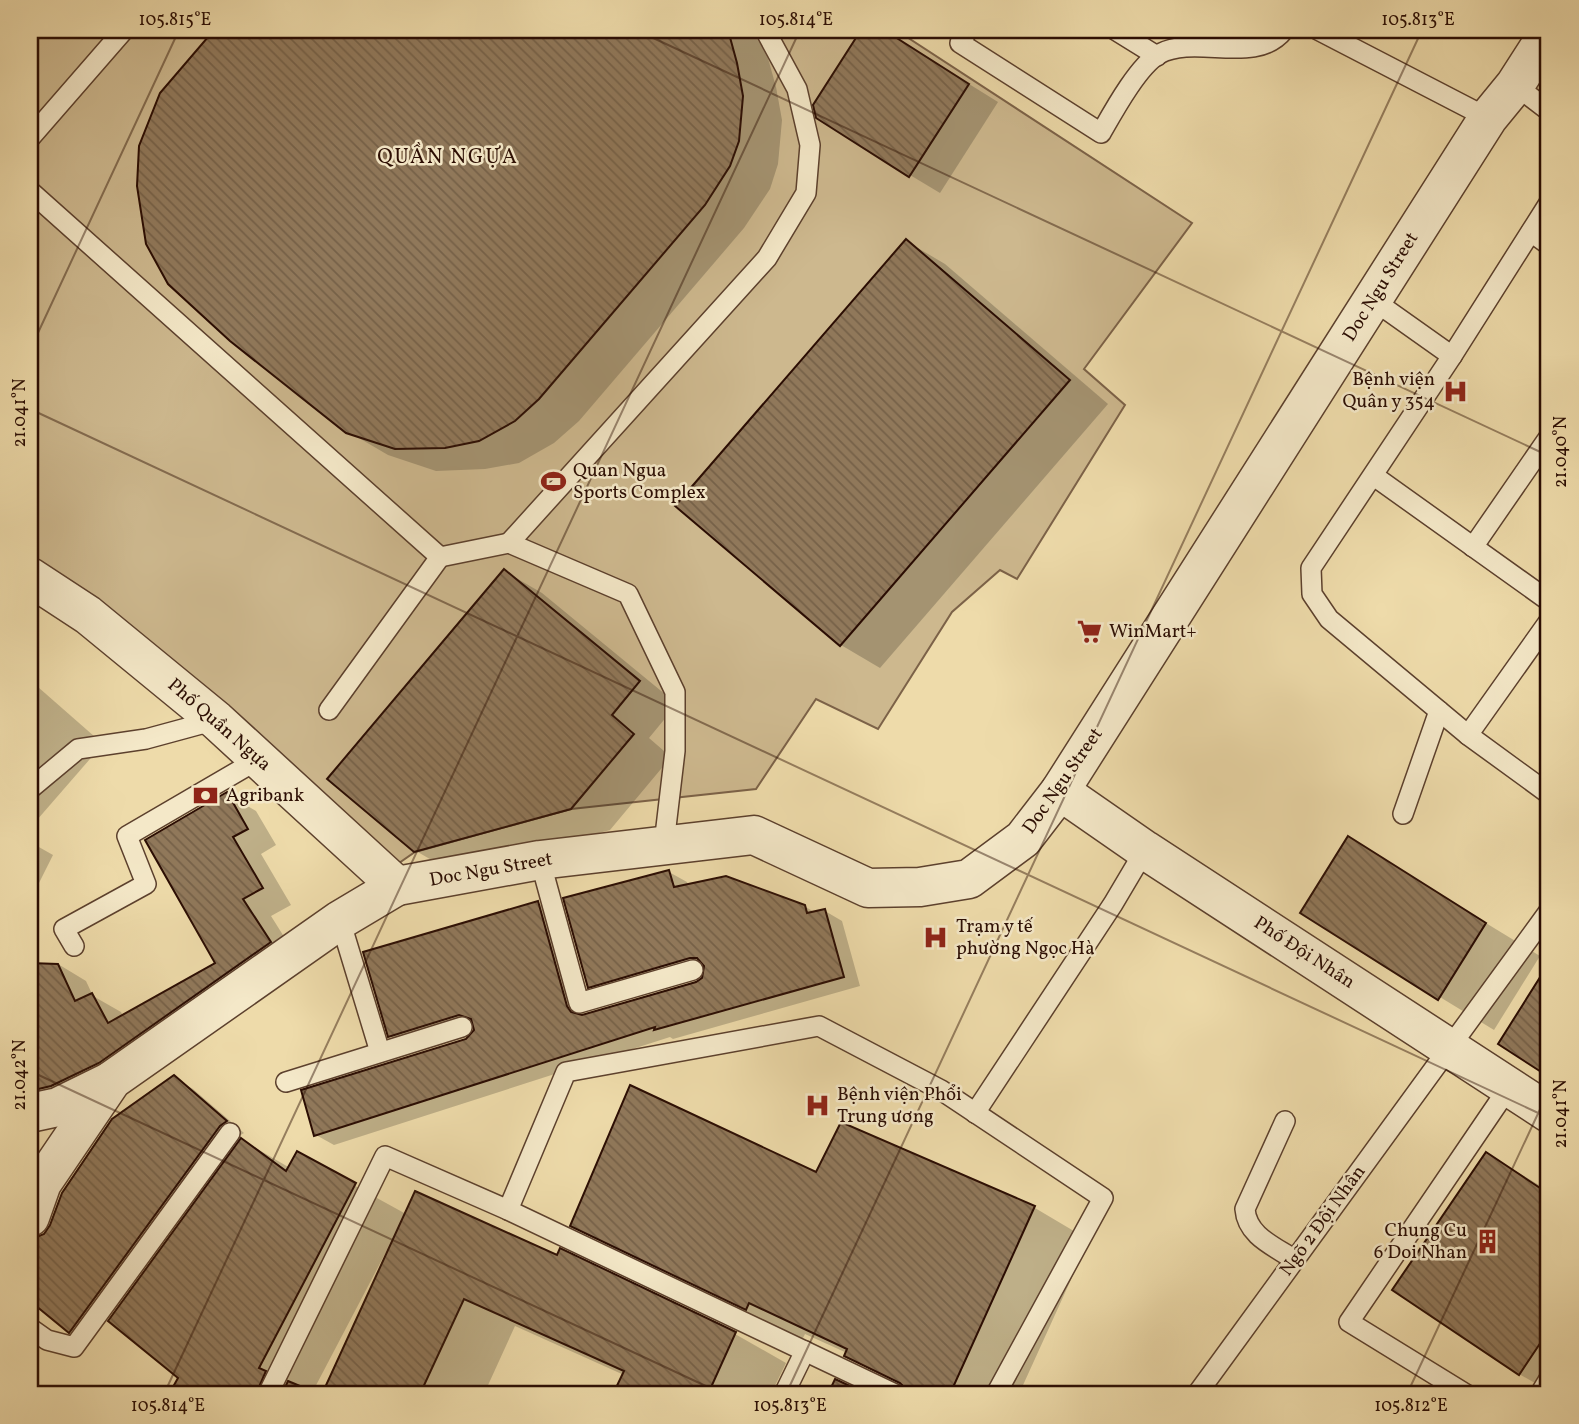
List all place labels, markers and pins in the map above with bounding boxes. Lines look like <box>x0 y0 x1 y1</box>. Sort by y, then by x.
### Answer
place label: Bệnh viện Quân y 354 <box>1343 367 1435 415</box>
hospital icon: Bệnh viện Quân y 354 <box>1441 377 1469 405</box>
place label: Quan Ngua Sports Complex <box>573 458 706 506</box>
sports icon: Quan Ngua Sports Complex <box>539 468 567 496</box>
supermarket icon: WinMart+ <box>1075 618 1103 646</box>
place label: WinMart+ <box>1109 619 1197 645</box>
bank icon: Agribank <box>192 782 220 810</box>
place label: Agribank <box>226 783 304 809</box>
place label: Trạm y tế phường Ngọc Hà <box>956 914 1095 962</box>
hospital icon: Trạm y tế phường Ngọc Hà <box>922 924 950 952</box>
place label: Bệnh viện Phổi Trung ương <box>837 1082 962 1130</box>
hospital icon: Bệnh viện Phổi Trung ương <box>803 1092 831 1120</box>
place label: Chung Cu 6 Doi Nhan <box>1374 1218 1467 1266</box>
building icon: Chung Cu 6 Doi Nhan <box>1473 1228 1501 1256</box>

